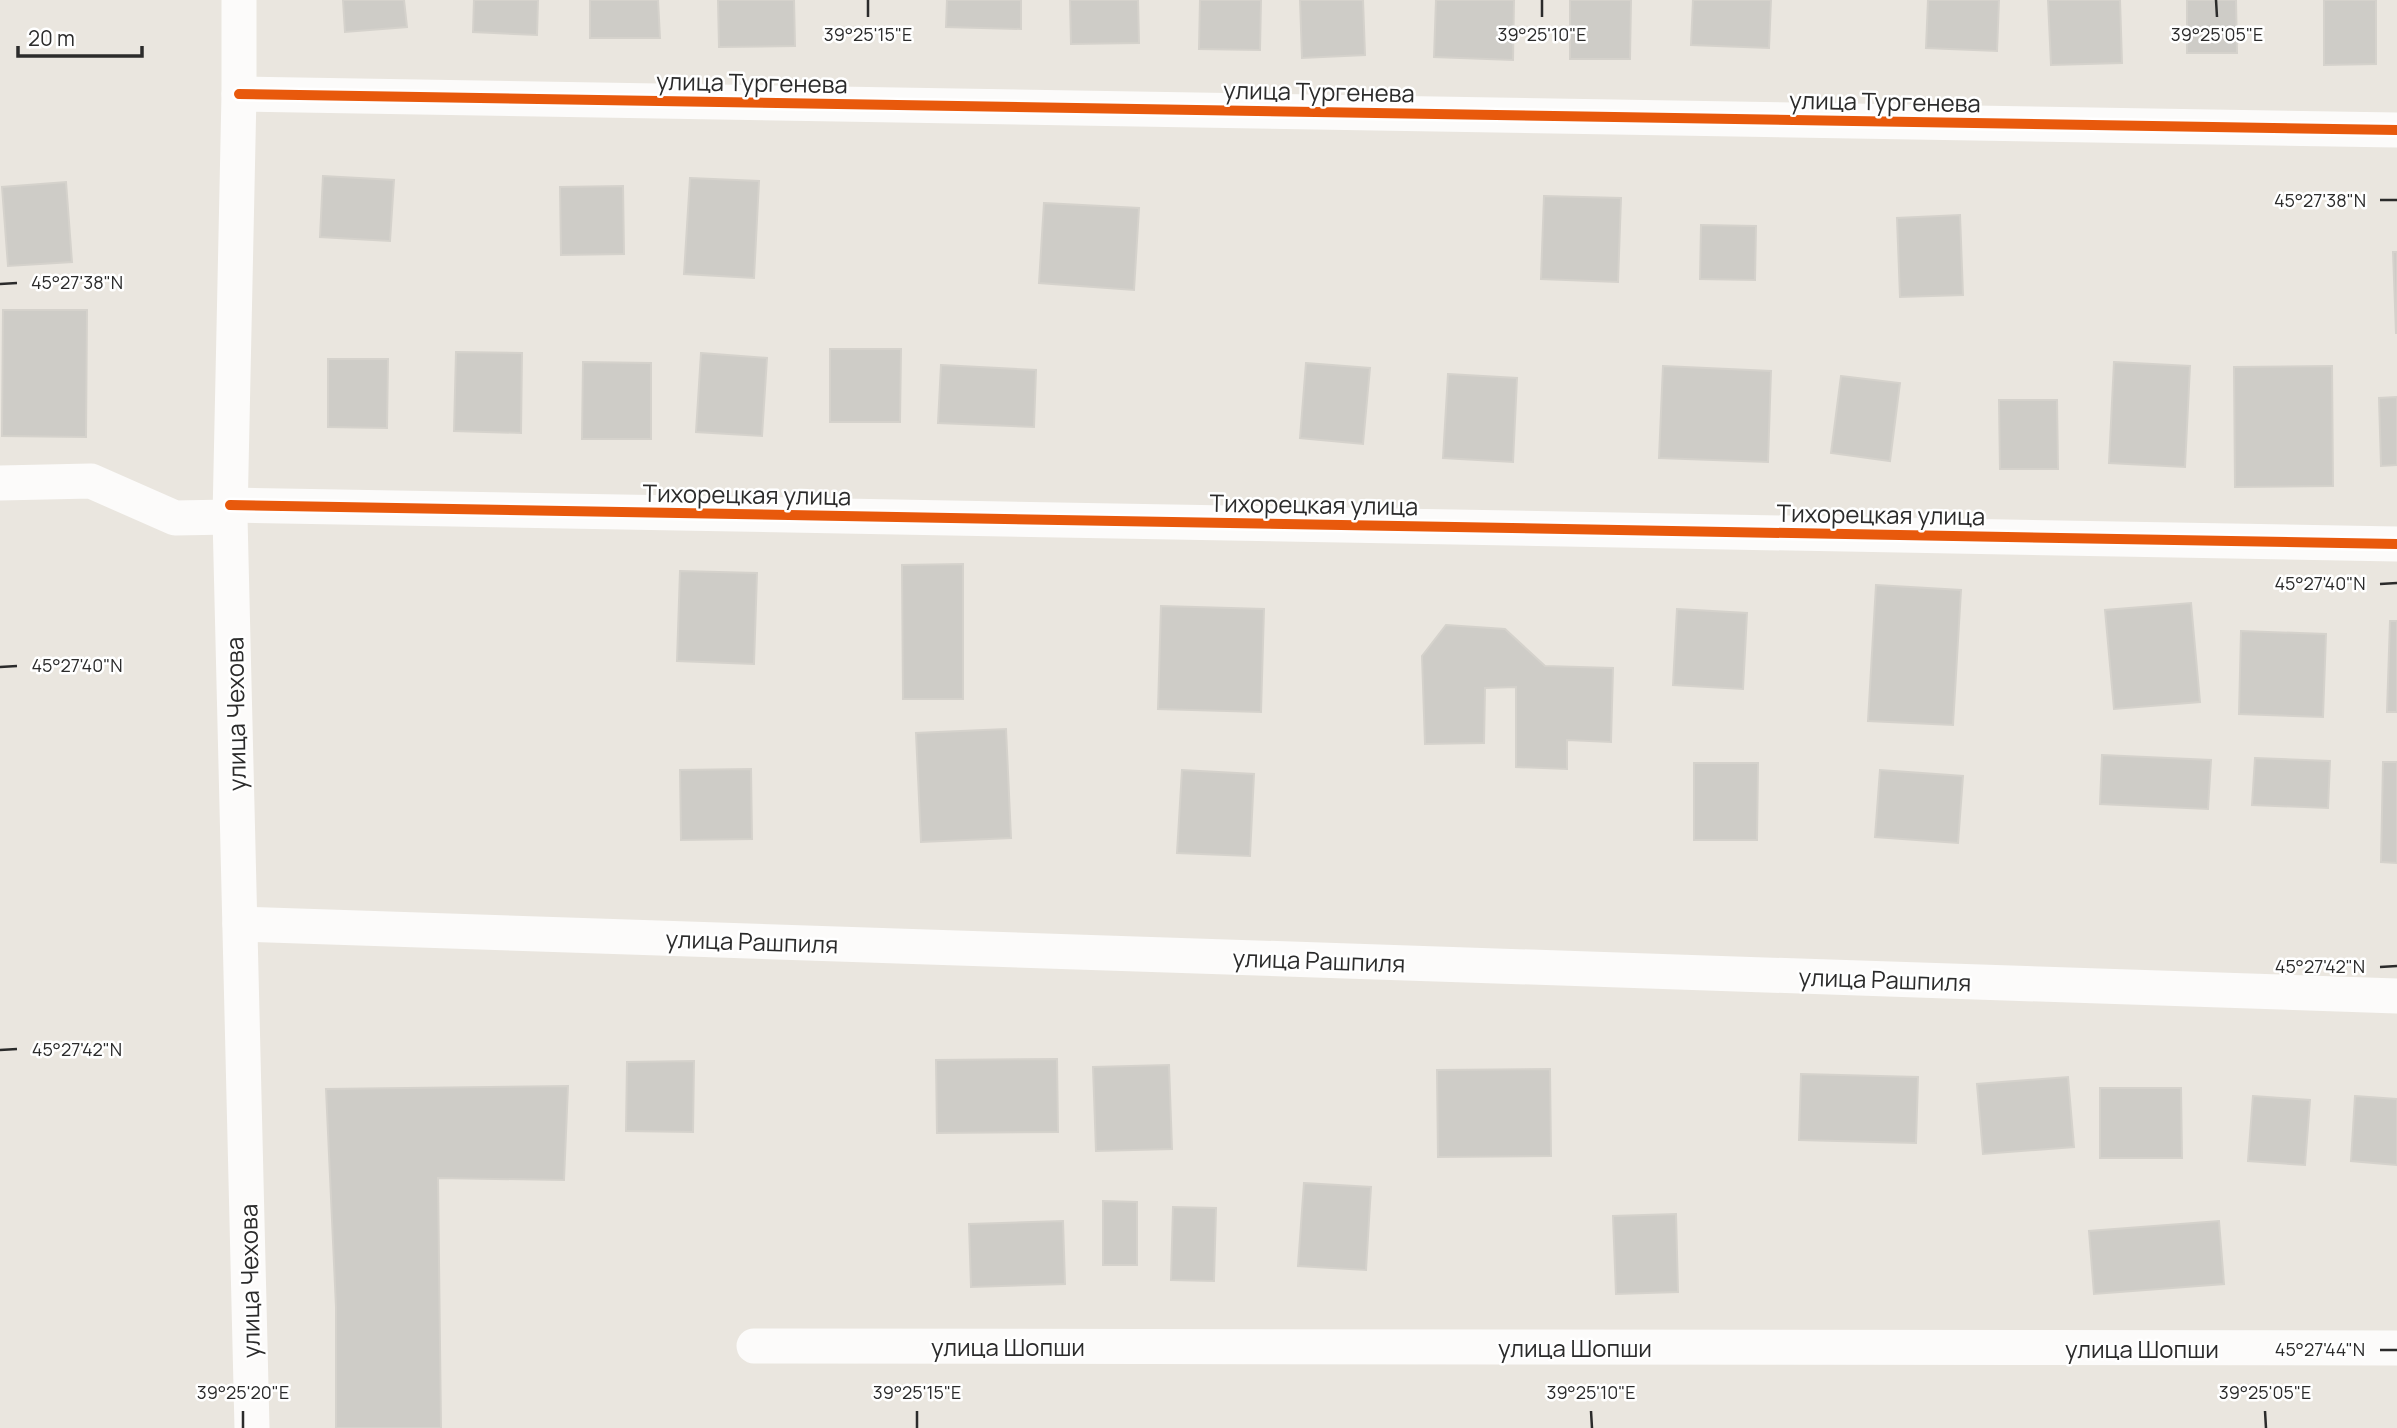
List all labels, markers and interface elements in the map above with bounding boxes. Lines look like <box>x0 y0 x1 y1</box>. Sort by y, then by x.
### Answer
scale bar <box>18 14 142 58</box>
text: 39°25'15"E <box>824 22 912 46</box>
text: 39°25'10"E <box>1497 22 1587 46</box>
text: 39°25'05"E <box>2171 22 2263 46</box>
text: 20 m <box>28 24 75 52</box>
street label: улица Тургенева <box>656 64 848 100</box>
street label: улица Тургенева <box>1223 73 1415 109</box>
street label: улица Тургенева <box>1789 83 1981 119</box>
text: 45°27'38"N <box>2274 188 2366 212</box>
text: 45°27'38"N <box>31 270 123 294</box>
street label: Тихорецкая улица <box>642 476 852 512</box>
street label: Тихорецкая улица <box>1209 486 1419 522</box>
street label: Тихорецкая улица <box>1776 496 1986 532</box>
text: 45°27'40"N <box>2274 571 2366 595</box>
street label: улица Чехова <box>217 637 253 791</box>
text: 45°27'40"N <box>31 653 123 677</box>
street label: улица Рашпиля <box>665 921 839 961</box>
street label: улица Рашпиля <box>1232 940 1406 980</box>
text: 45°27'42"N <box>2275 954 2365 978</box>
street label: улица Рашпиля <box>1798 959 1972 999</box>
text: 45°27'42"N <box>32 1037 122 1061</box>
street label: улица Чехова <box>231 1204 267 1358</box>
street label: улица Шопши <box>931 1330 1085 1363</box>
street label: улица Шопши <box>1498 1331 1652 1364</box>
street label: улица Шопши <box>2065 1332 2219 1365</box>
text: 45°27'44"N <box>2275 1337 2365 1361</box>
text: 39°25'20"E <box>197 1380 289 1404</box>
text: 39°25'15"E <box>873 1380 961 1404</box>
text: 39°25'10"E <box>1546 1380 1636 1404</box>
text: 39°25'05"E <box>2219 1380 2311 1404</box>

